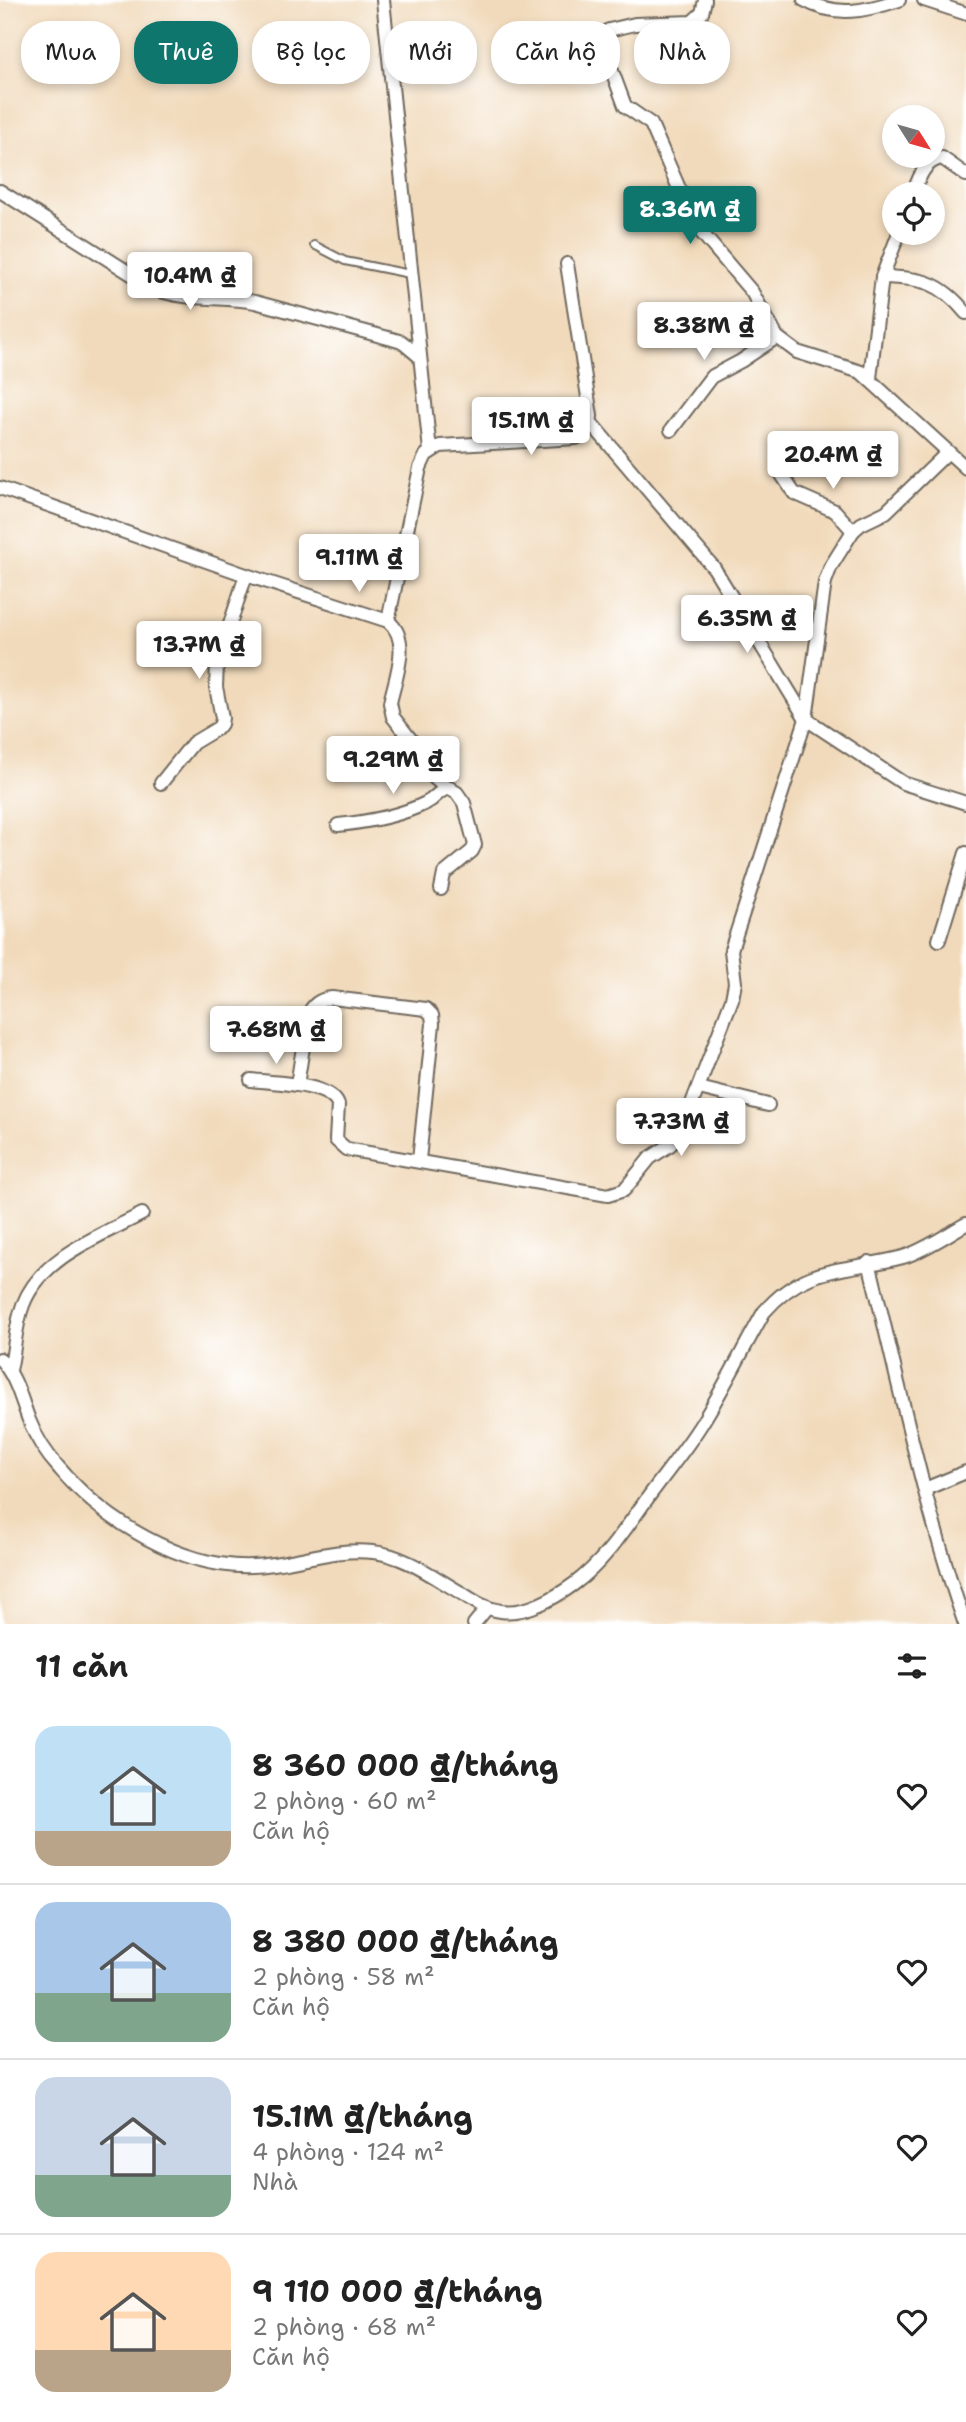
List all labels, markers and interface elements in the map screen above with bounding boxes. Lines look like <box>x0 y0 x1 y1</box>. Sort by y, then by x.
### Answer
chip: Mua <box>21 21 120 84</box>
chip: Thuê <box>134 21 238 84</box>
chip: Bộ lọc <box>252 21 370 84</box>
chip: Mới <box>384 21 477 84</box>
chip: Căn hộ <box>491 21 620 84</box>
chip: Nhà <box>634 21 730 84</box>
north arrow <box>882 105 945 168</box>
map controls <box>882 105 945 245</box>
button: locate <box>882 182 945 245</box>
pin: 8.36M ₫ <box>625 187 755 246</box>
text: 8.36M ₫ <box>639 194 741 224</box>
pin: 10.4M ₫ <box>125 252 255 312</box>
text: 10.4M ₫ <box>143 260 237 290</box>
pin: 8.38M ₫ <box>639 302 769 362</box>
text: 8.38M ₫ <box>653 310 755 340</box>
pin: 15.1M ₫ <box>466 398 596 457</box>
text: 15.1M ₫ <box>488 405 574 435</box>
pin: 20.4M ₫ <box>768 432 898 491</box>
text: 20.4M ₫ <box>783 439 883 469</box>
pin: 9.11M ₫ <box>294 534 424 594</box>
text: 9.11M ₫ <box>315 542 403 572</box>
pin: 6.35M ₫ <box>682 596 812 655</box>
text: 6.35M ₫ <box>697 603 797 633</box>
pin: 13.7M ₫ <box>134 622 264 681</box>
text: 13.7M ₫ <box>152 629 246 659</box>
pin: 9.29M ₫ <box>328 736 458 796</box>
text: 9.29M ₫ <box>343 744 443 774</box>
pin: 7.68M ₫ <box>211 1006 341 1066</box>
text: 7.68M ₫ <box>226 1014 326 1044</box>
pin: 7.73M ₫ <box>616 1098 746 1158</box>
text: 7.73M ₫ <box>632 1106 730 1136</box>
text: 11 căn <box>35 1646 128 1687</box>
icon: filters <box>893 1647 931 1685</box>
text: 8 360 000 ₫/tháng <box>252 1745 559 1786</box>
icon: home <box>91 1754 175 1838</box>
icon: heart <box>893 1777 931 1815</box>
text: 2 phòng · 60 m² <box>252 1786 437 1816</box>
text: Căn hộ <box>252 1816 330 1846</box>
text: 8 380 000 ₫/tháng <box>252 1921 558 1962</box>
icon: home <box>91 1930 175 2014</box>
icon: heart <box>893 1953 931 1991</box>
text: 2 phòng · 58 m² <box>252 1962 435 1992</box>
text: Căn hộ <box>252 1992 330 2022</box>
text: 15.1M ₫/tháng <box>252 2096 473 2137</box>
icon: home <box>91 2105 175 2189</box>
icon: heart <box>893 2128 931 2166</box>
text: 4 phòng · 124 m² <box>252 2137 444 2167</box>
text: Nhà <box>252 2167 298 2197</box>
text: 9 110 000 ₫/tháng <box>252 2271 542 2312</box>
icon: home <box>91 2280 175 2364</box>
icon: heart <box>893 2303 931 2341</box>
text: 2 phòng · 68 m² <box>252 2312 436 2342</box>
text: Căn hộ <box>252 2342 330 2372</box>

